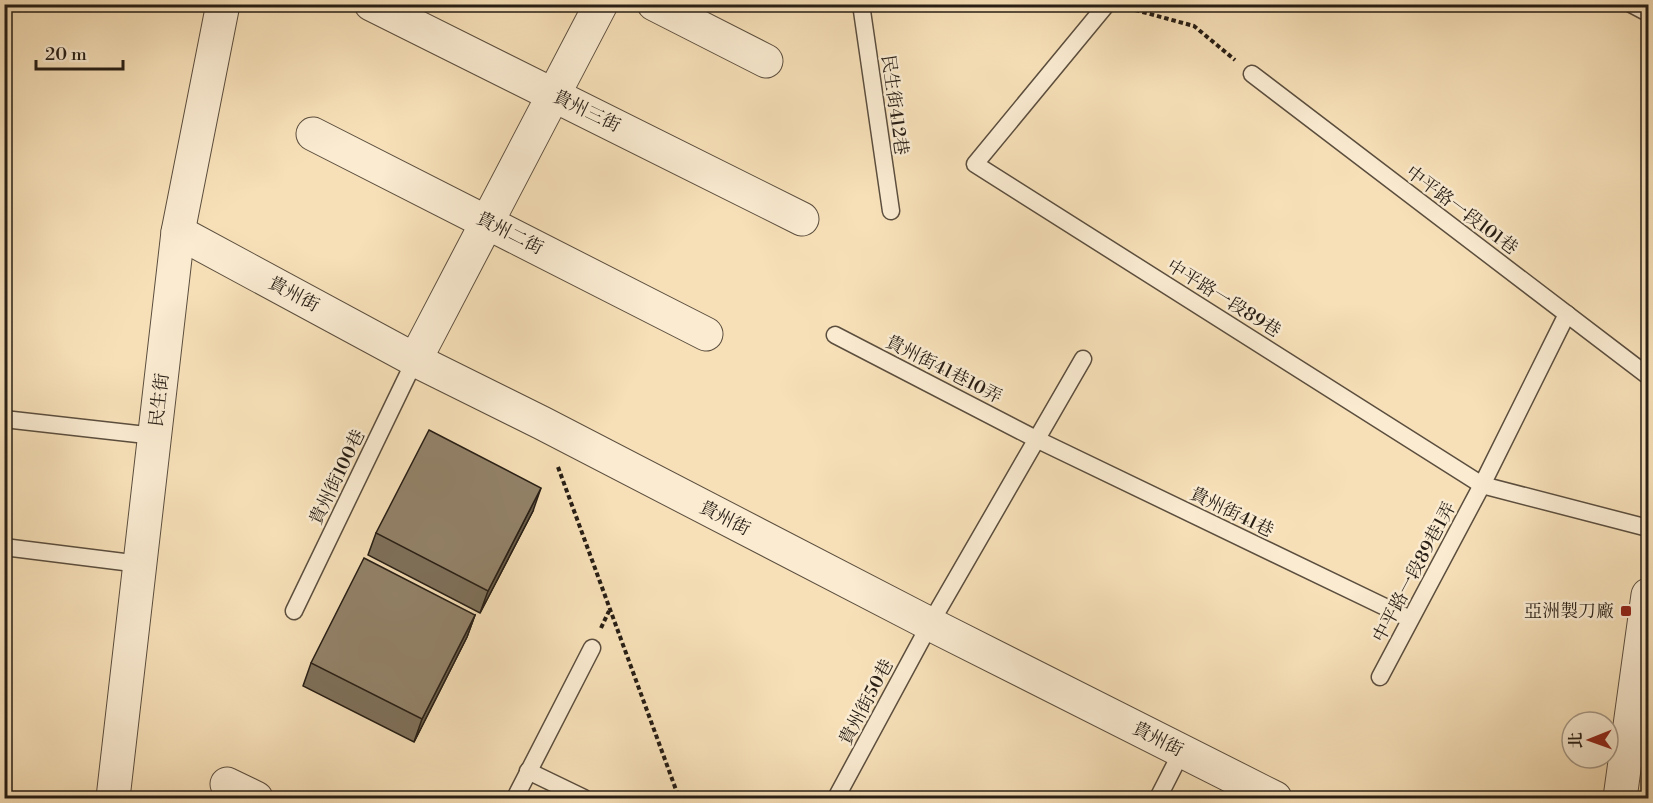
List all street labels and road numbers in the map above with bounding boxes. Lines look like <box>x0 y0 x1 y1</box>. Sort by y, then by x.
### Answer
street label: 民生街412巷 <box>876 53 913 157</box>
street label: 貴州三街 <box>549 85 624 138</box>
street label: 中平路一段101巷 <box>1401 161 1522 260</box>
street label: 貴州二街 <box>472 207 547 260</box>
street label: 中平路一段89巷 <box>1163 254 1285 343</box>
street label: 貴州街 <box>265 272 323 317</box>
street label: 貴州街41巷10弄 <box>882 330 1006 409</box>
street label: 民生街 <box>145 372 174 428</box>
street label: 貴州街100巷 <box>305 426 370 529</box>
street label: 貴州街41巷 <box>1186 482 1277 543</box>
street label: 貴州街 <box>695 496 754 541</box>
street label: 中平路一段89巷1弄 <box>1368 498 1461 646</box>
street label: 貴州街50巷 <box>834 655 899 749</box>
street label: 貴州街 <box>1128 717 1187 762</box>

